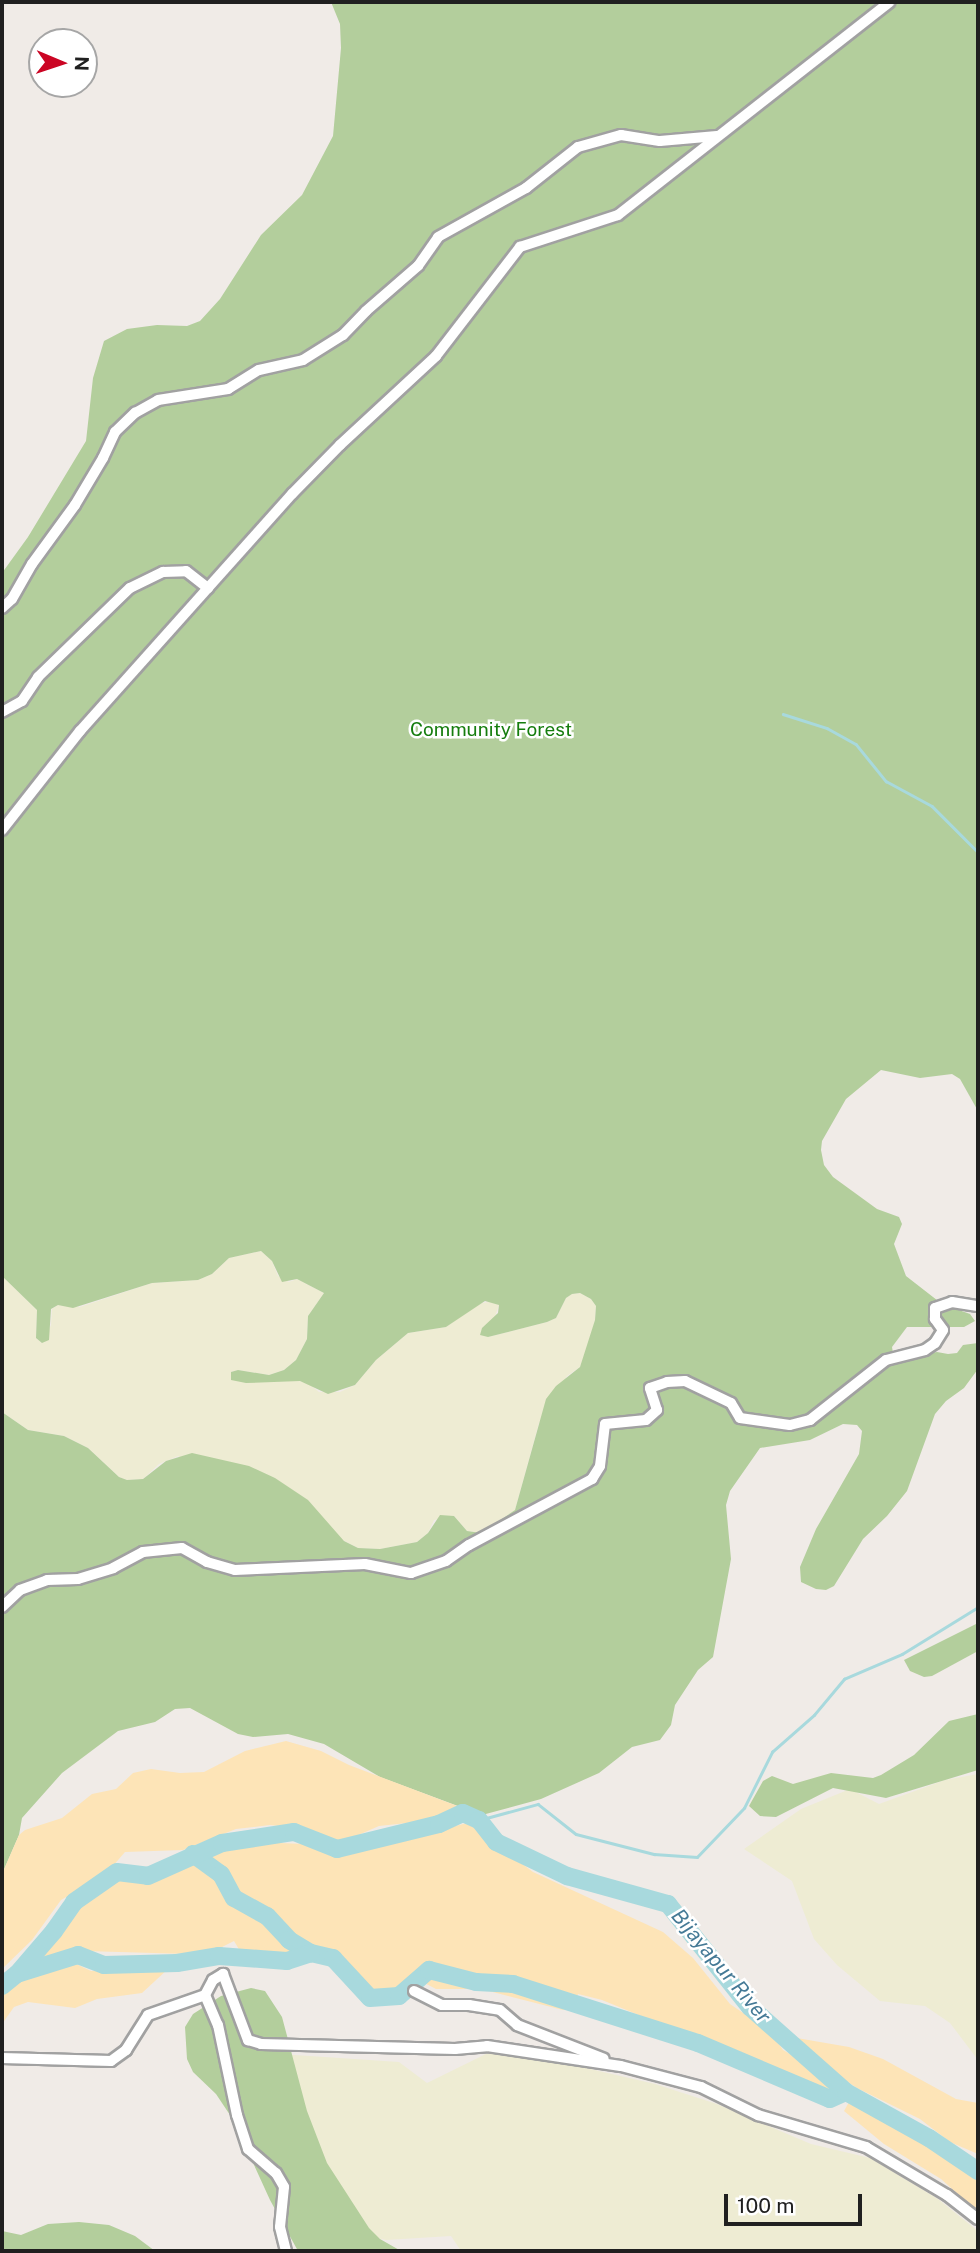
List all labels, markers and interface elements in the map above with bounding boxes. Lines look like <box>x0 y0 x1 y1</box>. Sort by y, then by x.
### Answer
north arrow <box>28 28 98 98</box>
text: N <box>71 56 93 71</box>
park label: Community Forest <box>410 719 572 741</box>
water label: Bijayapur River <box>666 1904 776 2028</box>
scale bar <box>728 2180 866 2224</box>
text: 100 m <box>737 2193 794 2218</box>

